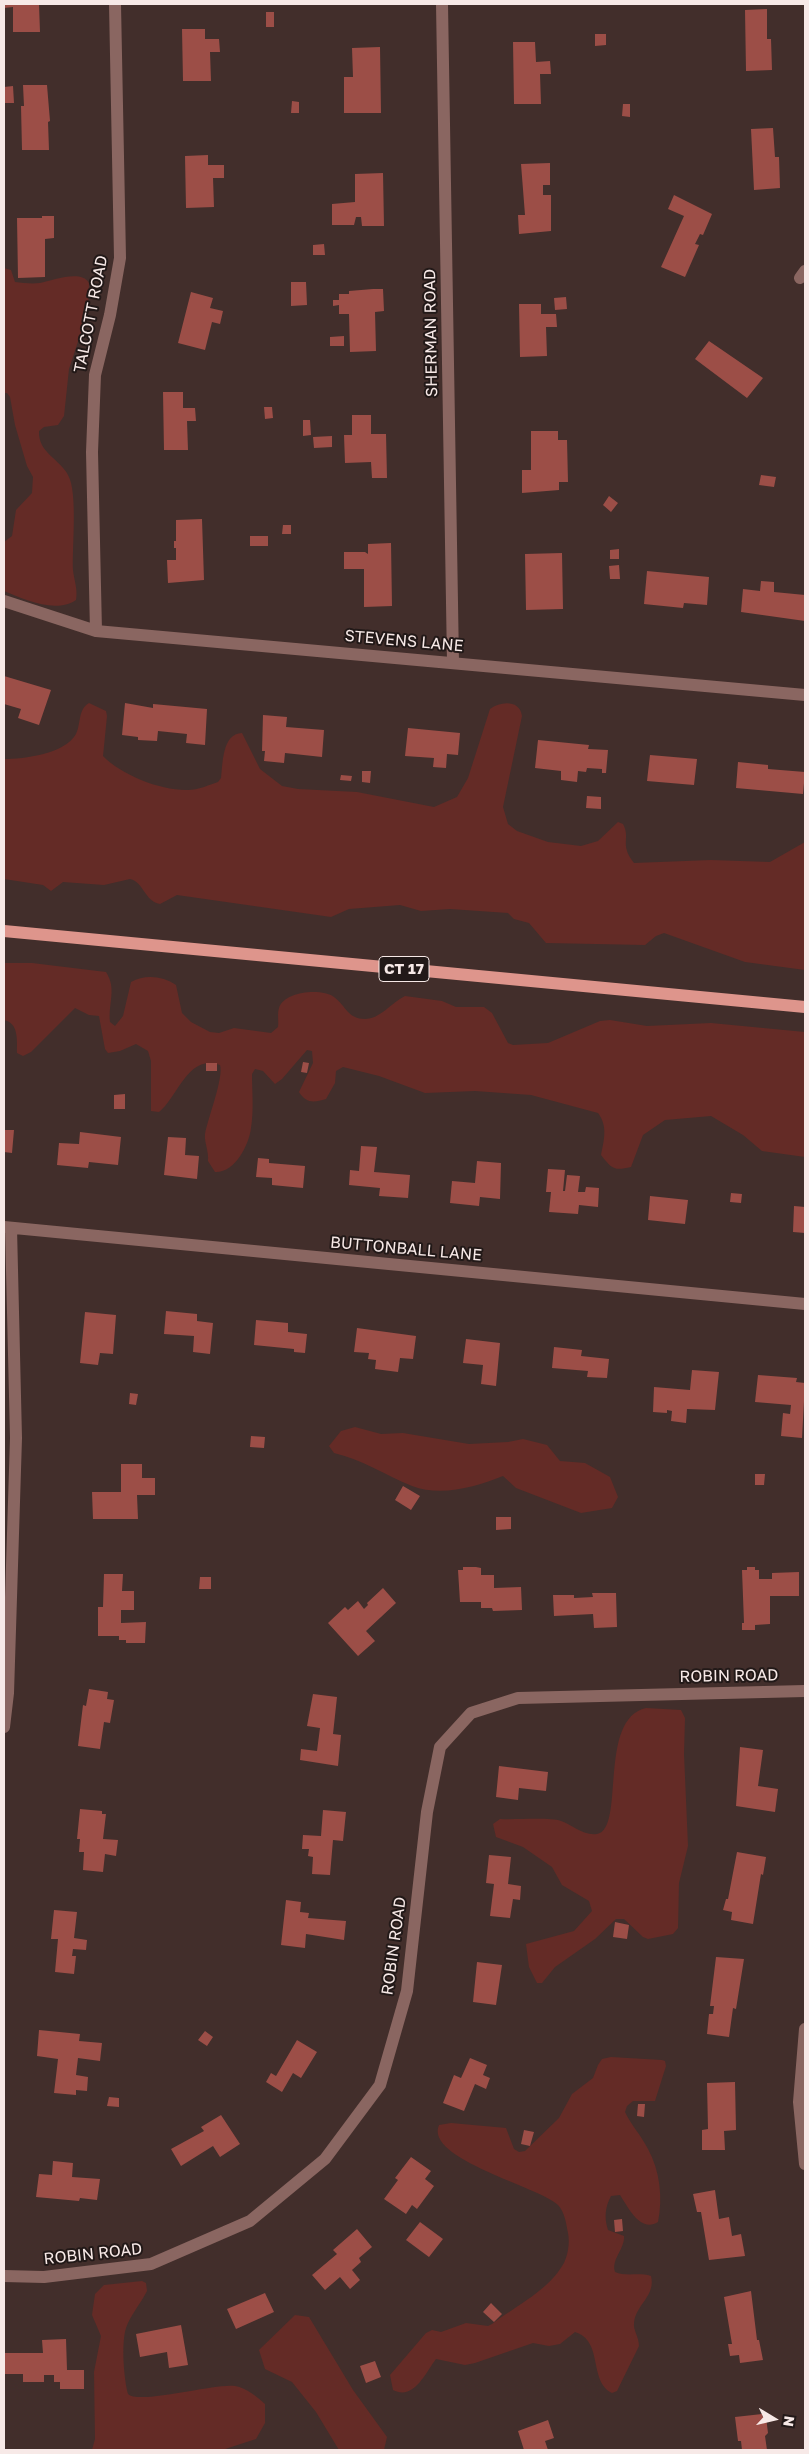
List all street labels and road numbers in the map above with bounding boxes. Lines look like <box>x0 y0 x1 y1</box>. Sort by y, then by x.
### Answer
street label: TALCOTT ROAD <box>70 254 112 374</box>
street label: SHERMAN ROAD <box>420 269 442 397</box>
street label: STEVENS LANE <box>344 626 464 656</box>
road number: CT 17 <box>379 956 429 982</box>
street label: BUTTONBALL LANE <box>329 1233 483 1265</box>
street label: ROBIN ROAD <box>679 1666 779 1686</box>
street label: ROBIN ROAD <box>378 1896 410 1996</box>
street label: ROBIN ROAD <box>43 2239 143 2269</box>

